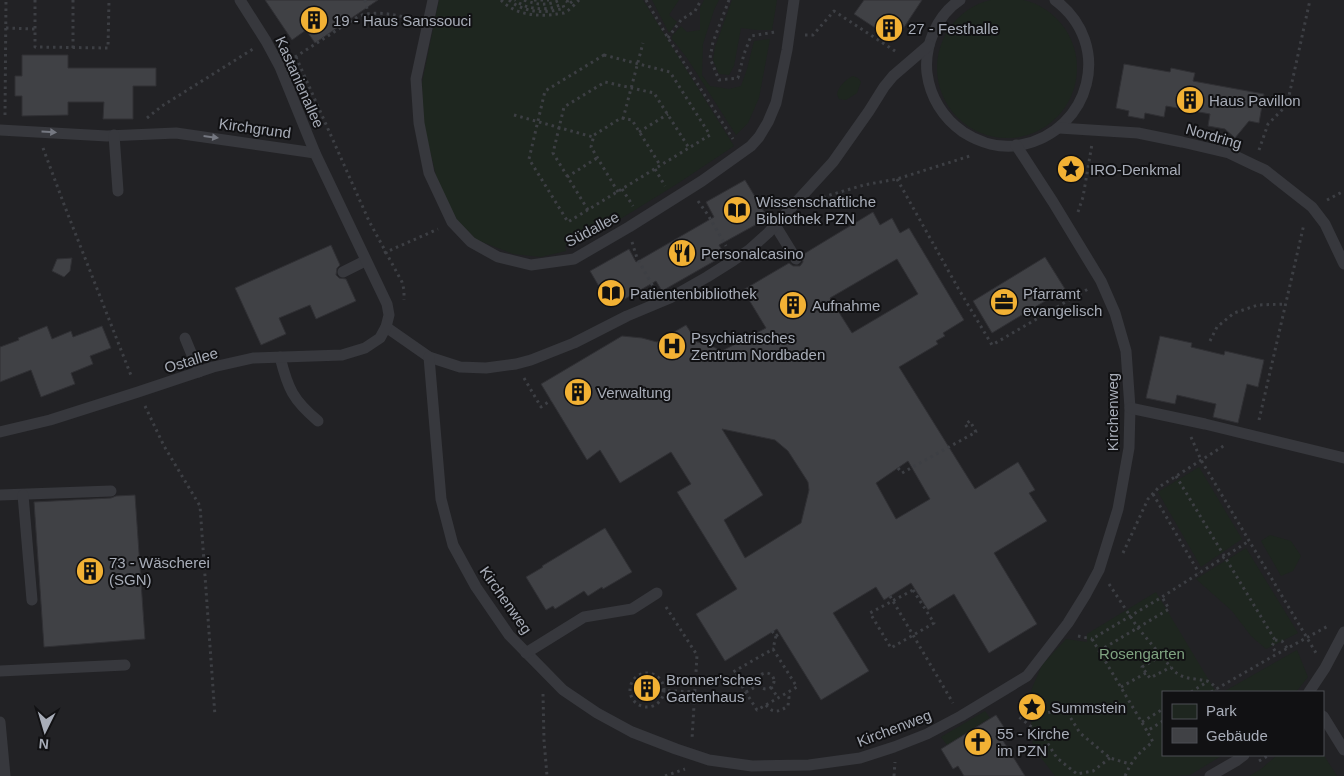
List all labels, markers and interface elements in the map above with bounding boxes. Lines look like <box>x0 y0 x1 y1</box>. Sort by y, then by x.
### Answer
building icon: 19 - Haus Sanssouci <box>299 5 329 35</box>
place label: 19 - Haus Sanssouci <box>333 12 471 29</box>
building icon: 27 - Festhalle <box>874 13 904 43</box>
place label: 27 - Festhalle <box>908 20 999 37</box>
street label: Kastanienallee <box>272 34 328 130</box>
building icon: Haus Pavillon <box>1175 85 1205 115</box>
place label: Haus Pavillon <box>1209 92 1301 109</box>
street label: Kirchgrund <box>218 115 292 141</box>
street label: Nordring <box>1184 120 1244 152</box>
one-way arrow <box>41 129 57 137</box>
one-way arrow <box>203 133 219 141</box>
place icon: IRO-Denkmal <box>1056 154 1086 184</box>
place label: IRO-Denkmal <box>1090 161 1181 178</box>
place label: Wissenschaftliche Bibliothek PZN <box>756 193 876 227</box>
library icon: Wissenschaftliche Bibliothek PZN <box>722 195 752 225</box>
street label: Südallee <box>562 208 622 250</box>
restaurant icon: Personalcasino <box>667 238 697 268</box>
place label: Personalcasino <box>701 245 804 262</box>
library icon: Patientenbibliothek <box>596 278 626 308</box>
place label: Patientenbibliothek <box>630 285 757 302</box>
place label: Pfarramt evangelisch <box>1023 285 1102 319</box>
office icon: Pfarramt evangelisch <box>989 287 1019 317</box>
building icon: Aufnahme <box>778 290 808 320</box>
place label: Aufnahme <box>812 297 880 314</box>
place label: Psychiatrisches Zentrum Nordbaden <box>691 329 825 363</box>
hospital icon: Psychiatrisches Zentrum Nordbaden <box>657 331 687 361</box>
street label: Ostallee <box>162 344 220 376</box>
street label: Kirchenweg <box>1104 373 1121 451</box>
building icon: Verwaltung <box>563 377 593 407</box>
place label: Verwaltung <box>597 384 671 401</box>
place label: 73 - Wäscherei (SGN) <box>109 554 210 588</box>
building icon: 73 - Wäscherei (SGN) <box>75 556 105 586</box>
street label: Kirchenweg <box>477 563 535 637</box>
park label: Rosengarten <box>1099 645 1185 662</box>
place label: Bronner'sches Gartenhaus <box>666 671 761 705</box>
building icon: Bronner'sches Gartenhaus <box>632 673 662 703</box>
legend <box>1162 691 1324 756</box>
place icon: Summstein <box>1017 692 1047 722</box>
place label: Summstein <box>1051 699 1126 716</box>
text: Park <box>1206 702 1237 719</box>
north arrow <box>20 706 70 756</box>
street label: Kirchenweg <box>854 706 934 750</box>
place label: 55 - Kirche im PZN <box>997 725 1070 759</box>
church icon: 55 - Kirche im PZN <box>963 727 993 757</box>
text: Gebäude <box>1206 727 1268 744</box>
text: N <box>38 736 50 752</box>

